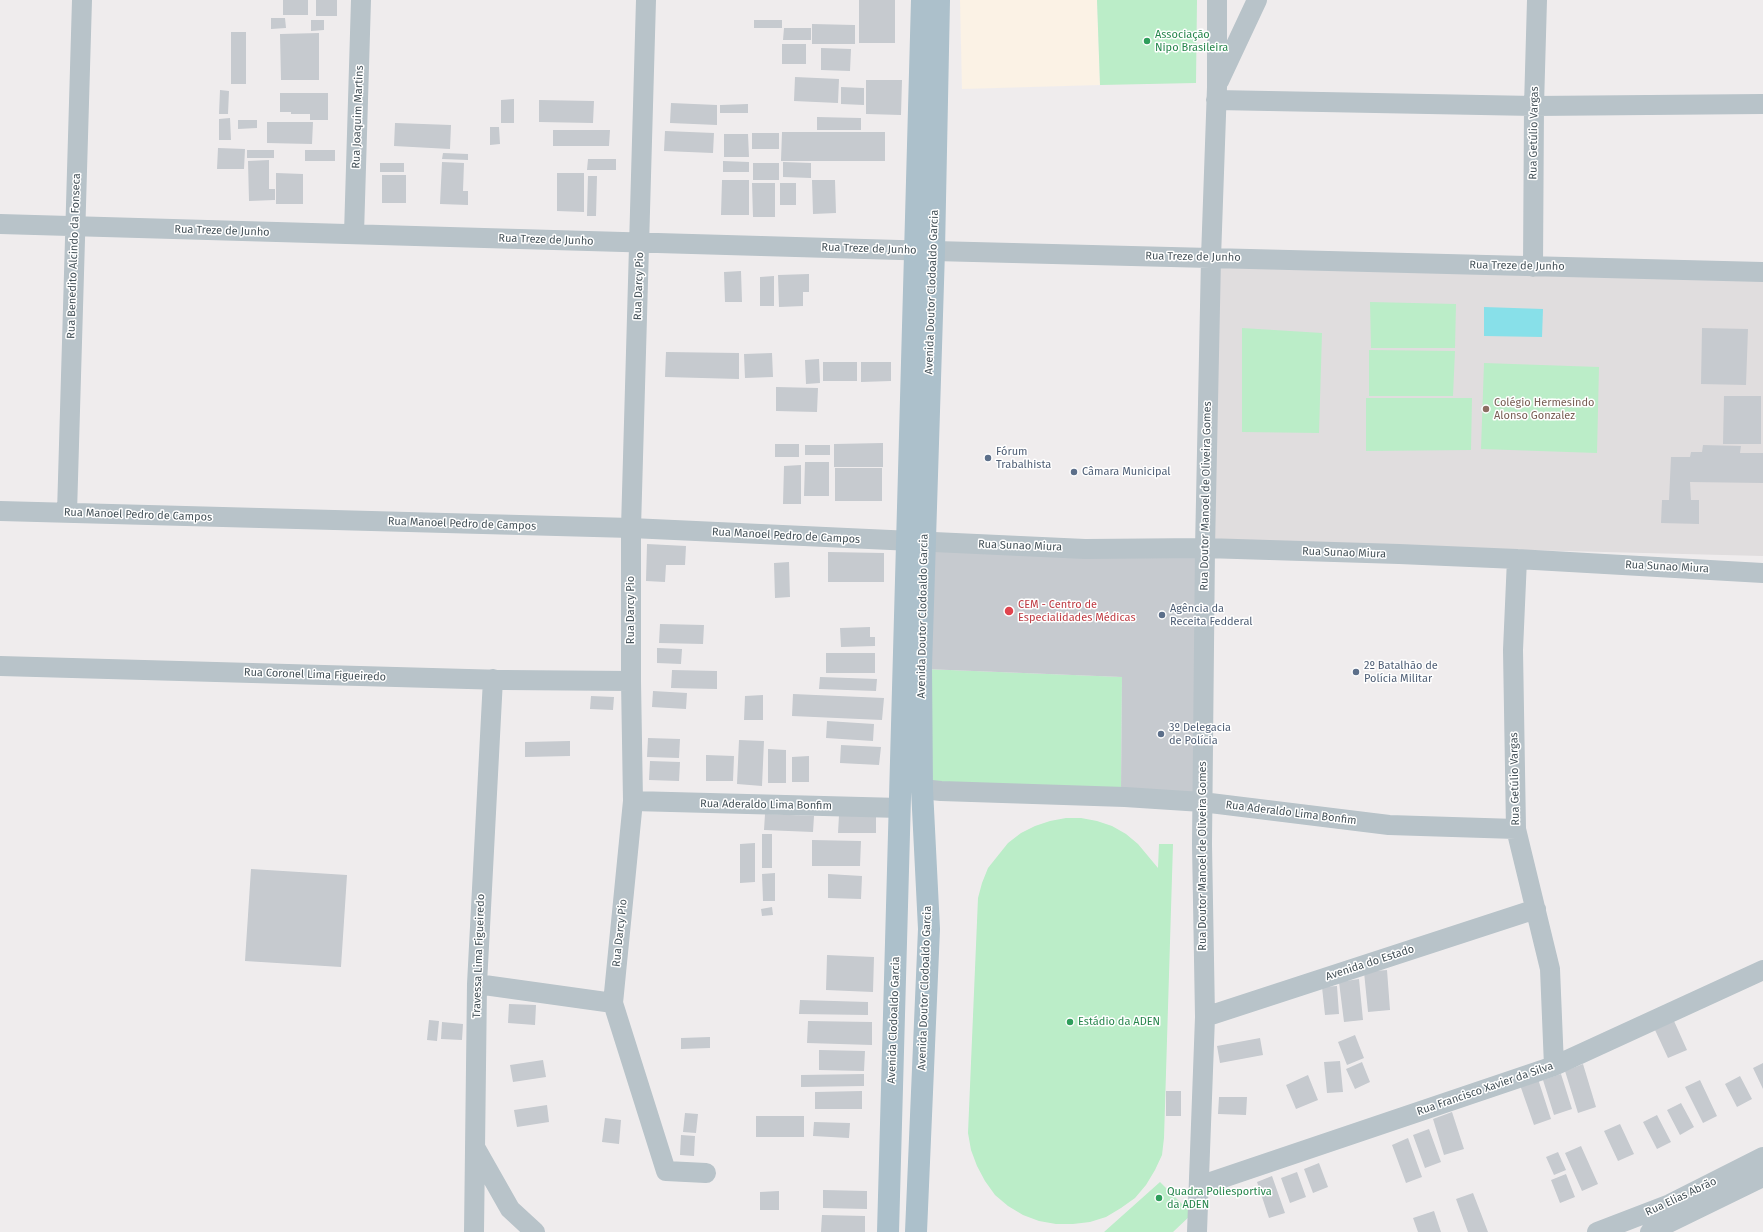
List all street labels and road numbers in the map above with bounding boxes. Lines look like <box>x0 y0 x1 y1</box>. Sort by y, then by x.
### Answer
street label: Rua Joaquim Martins <box>350 65 366 169</box>
street label: Rua Getúlio Vargas <box>1527 86 1541 180</box>
street label: Rua Benedito Alcindo da Fonseca <box>65 173 83 339</box>
street label: Avenida Doutor Clodoaldo Garcia <box>923 209 941 375</box>
street label: Rua Treze de Junho <box>174 223 270 239</box>
street label: Rua Treze de Junho <box>498 232 594 248</box>
street label: Rua Treze de Junho <box>821 241 917 257</box>
street label: Rua Treze de Junho <box>1145 250 1241 264</box>
street label: Rua Darcy Pio <box>631 252 647 320</box>
street label: Rua Treze de Junho <box>1469 259 1565 273</box>
street label: Rua Doutor Manoel de Oliveira Gomes <box>1198 401 1214 591</box>
street label: Rua Manoel Pedro de Campos <box>64 506 212 524</box>
street label: Rua Manoel Pedro de Campos <box>388 515 536 533</box>
street label: Rua Manoel Pedro de Campos <box>712 526 860 546</box>
street label: Avenida Doutor Clodoaldo Garcia <box>915 534 931 698</box>
street label: Rua Sunao Miura <box>978 538 1062 554</box>
street label: Rua Sunao Miura <box>1302 545 1386 561</box>
street label: Rua Sunao Miura <box>1625 558 1709 576</box>
street label: Rua Darcy Pio <box>624 576 638 644</box>
street label: Rua Coronel Lima Figueiredo <box>244 666 386 684</box>
street label: Rua Getúlio Vargas <box>1508 732 1522 826</box>
street label: Rua Doutor Manoel de Oliveira Gomes <box>1196 761 1210 951</box>
street label: Rua Aderaldo Lima Bonfim <box>700 797 832 813</box>
street label: Rua Aderaldo Lima Bonfim <box>1225 798 1357 828</box>
street label: Travessa Lima Figueiredo <box>470 894 488 1018</box>
street label: Rua Darcy Pio <box>610 898 630 968</box>
street label: Avenida Doutor Clodoaldo Garcia <box>916 905 934 1071</box>
street label: Avenida do Estado <box>1324 942 1416 984</box>
street label: Avenida Clodoaldo Garcia <box>885 956 903 1084</box>
street label: Rua Francisco Xavier da Silva <box>1415 1059 1555 1119</box>
street label: Rua Elias Abrão <box>1643 1175 1719 1219</box>

